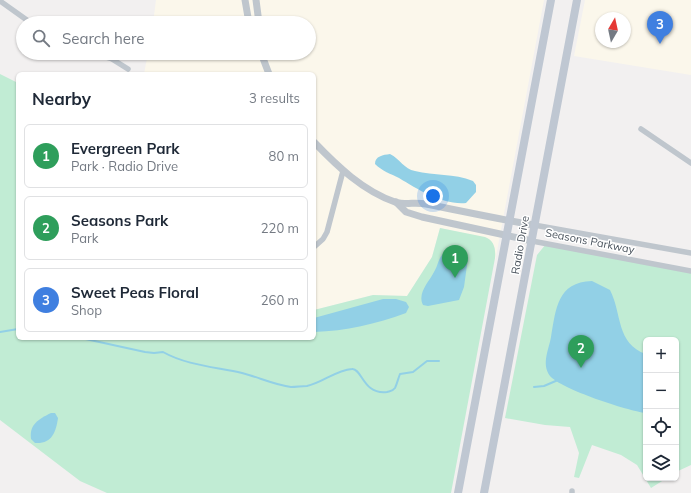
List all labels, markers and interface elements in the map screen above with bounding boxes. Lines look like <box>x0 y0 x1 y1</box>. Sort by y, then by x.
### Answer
pin: 3 <box>647 11 673 44</box>
north arrow <box>595 12 631 48</box>
search box <box>16 16 316 60</box>
icon: search <box>30 27 52 49</box>
text: Search here <box>62 29 144 48</box>
text: Nearby <box>32 88 91 109</box>
text: 3 results <box>249 90 300 106</box>
text: Evergreen Park <box>71 139 180 158</box>
text: 1 <box>42 148 50 164</box>
text: 80 m <box>269 148 299 164</box>
text: Park · Radio Drive <box>71 158 178 174</box>
your location <box>423 186 443 206</box>
text: Seasons Park <box>71 211 168 230</box>
street label: Radio Drive <box>508 215 532 275</box>
text: 2 <box>42 220 50 236</box>
text: 220 m <box>261 220 299 236</box>
street label: Seasons Parkway <box>544 225 636 257</box>
text: Park <box>71 230 98 246</box>
pin: 1 <box>442 245 468 278</box>
text: Sweet Peas Floral <box>71 283 199 302</box>
text: 3 <box>42 292 50 308</box>
text: 260 m <box>261 292 299 308</box>
text: Shop <box>71 302 102 318</box>
pin: 2 <box>568 335 594 368</box>
map controls <box>643 337 679 481</box>
button: + <box>643 337 679 373</box>
button: − <box>643 373 679 409</box>
button: locate <box>643 409 679 445</box>
button: layers <box>643 445 679 481</box>

